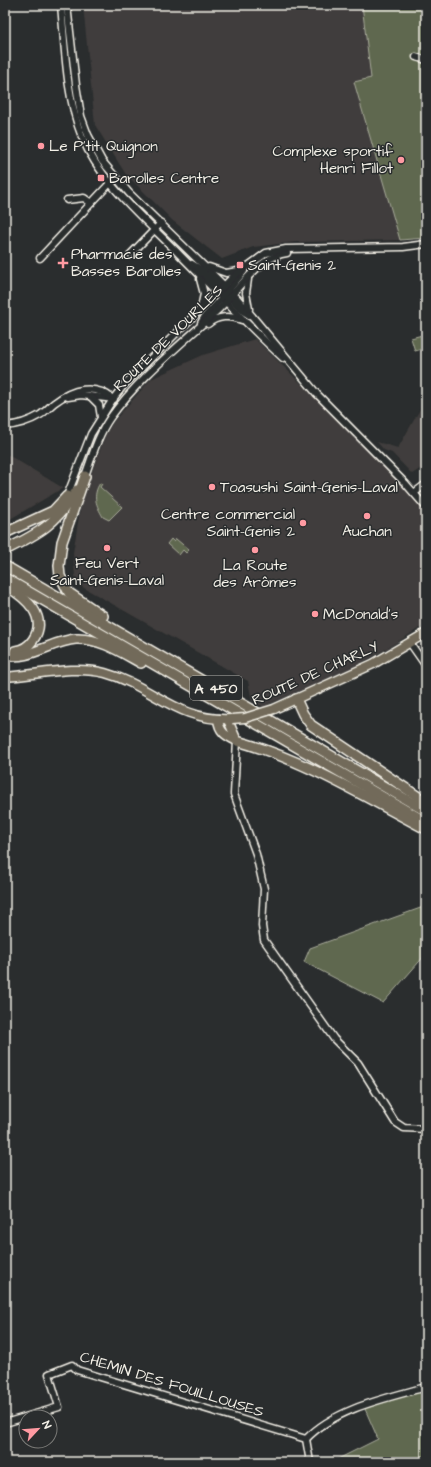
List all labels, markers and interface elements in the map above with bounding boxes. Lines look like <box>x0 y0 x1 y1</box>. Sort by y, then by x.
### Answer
place label: Le P'tit Quignon <box>49 136 158 158</box>
marker: Le P'tit Quignon <box>36 141 46 151</box>
place label: Complexe sportif Henri Fillot <box>272 141 393 179</box>
marker: Complexe sportif Henri Fillot <box>396 155 406 165</box>
place label: Barolles Centre <box>109 168 219 189</box>
marker: Barolles Centre <box>96 173 106 183</box>
place label: Pharmacie des Basses Barolles <box>71 244 182 282</box>
place label: Saint-Genis 2 <box>248 255 337 276</box>
marker: Pharmacie des Basses Barolles <box>58 258 68 268</box>
marker: Saint-Genis 2 <box>235 260 245 270</box>
street label: ROUTE DE VOURLES <box>109 280 228 396</box>
place label: Toasushi Saint-Genis-Laval <box>220 477 398 498</box>
marker: Toasushi Saint-Genis-Laval <box>207 482 217 492</box>
place label: Centre commercial Saint-Genis 2 <box>161 504 295 542</box>
marker: Auchan <box>362 511 372 521</box>
marker: Centre commercial Saint-Genis 2 <box>298 518 308 528</box>
place label: Auchan <box>342 521 392 542</box>
marker: Feu Vert Saint-Genis-Laval <box>102 543 112 553</box>
marker: La Route des Arômes <box>250 545 260 555</box>
place label: Feu Vert Saint-Genis-Laval <box>50 553 164 591</box>
place label: La Route des Arômes <box>214 555 297 593</box>
place label: McDonald's <box>323 604 399 625</box>
marker: McDonald's <box>310 609 320 619</box>
street label: ROUTE DE CHARLY <box>249 636 382 711</box>
road number: A 450 <box>190 676 242 700</box>
street label: CHEMIN DES FOUILLOUSES <box>77 1346 267 1423</box>
north arrow <box>18 1409 58 1449</box>
text: N <box>38 1418 55 1431</box>

